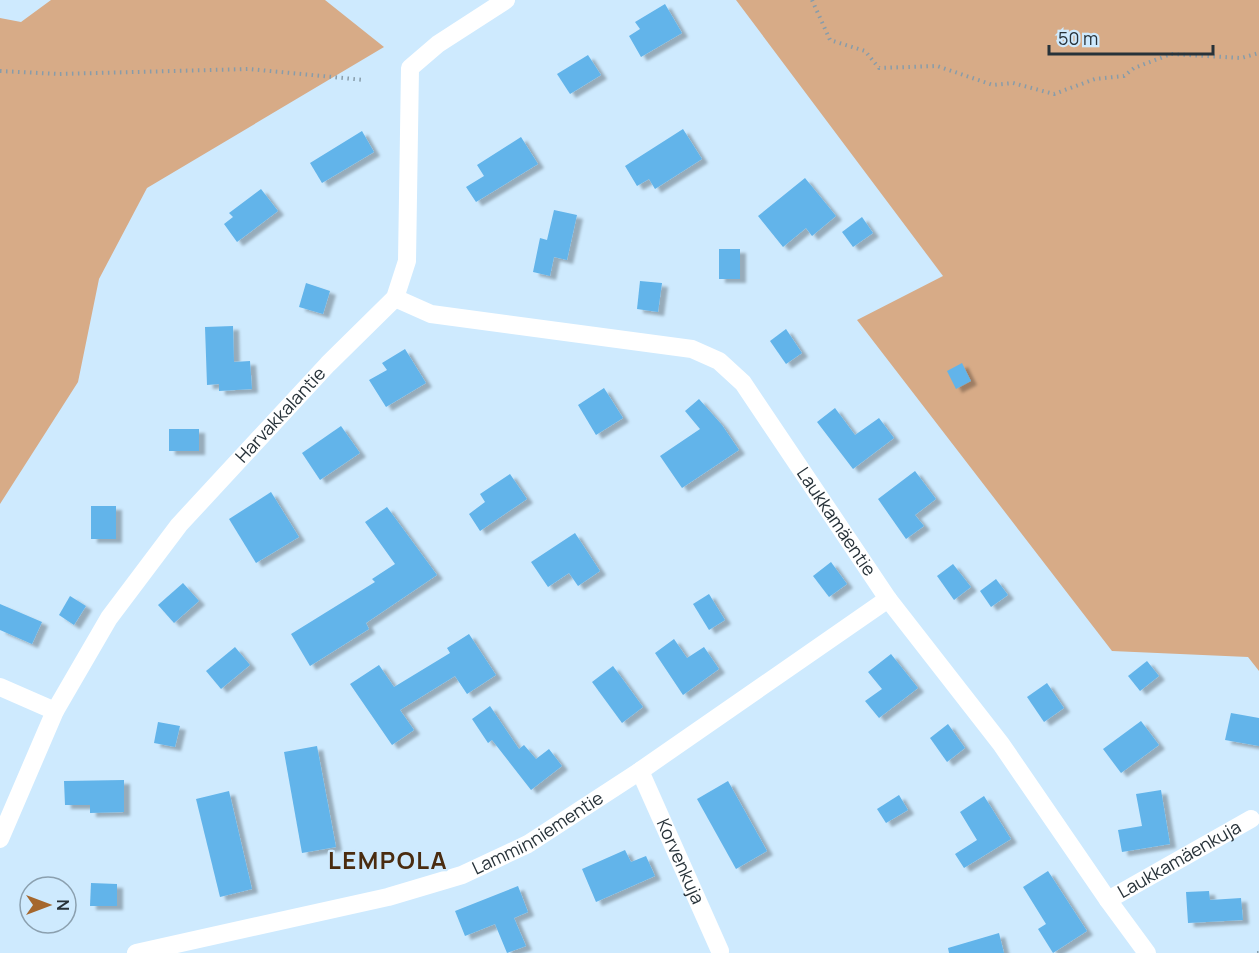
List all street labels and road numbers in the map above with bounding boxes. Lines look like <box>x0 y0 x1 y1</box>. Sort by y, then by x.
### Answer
street label: Harvakkalantie <box>230 361 330 467</box>
street label: Laukkamäentie <box>792 462 882 580</box>
street label: Lamminniementie <box>468 785 607 880</box>
street label: Laukkamäenkuja <box>1113 814 1245 903</box>
street label: Korvenkuja <box>652 815 711 908</box>

